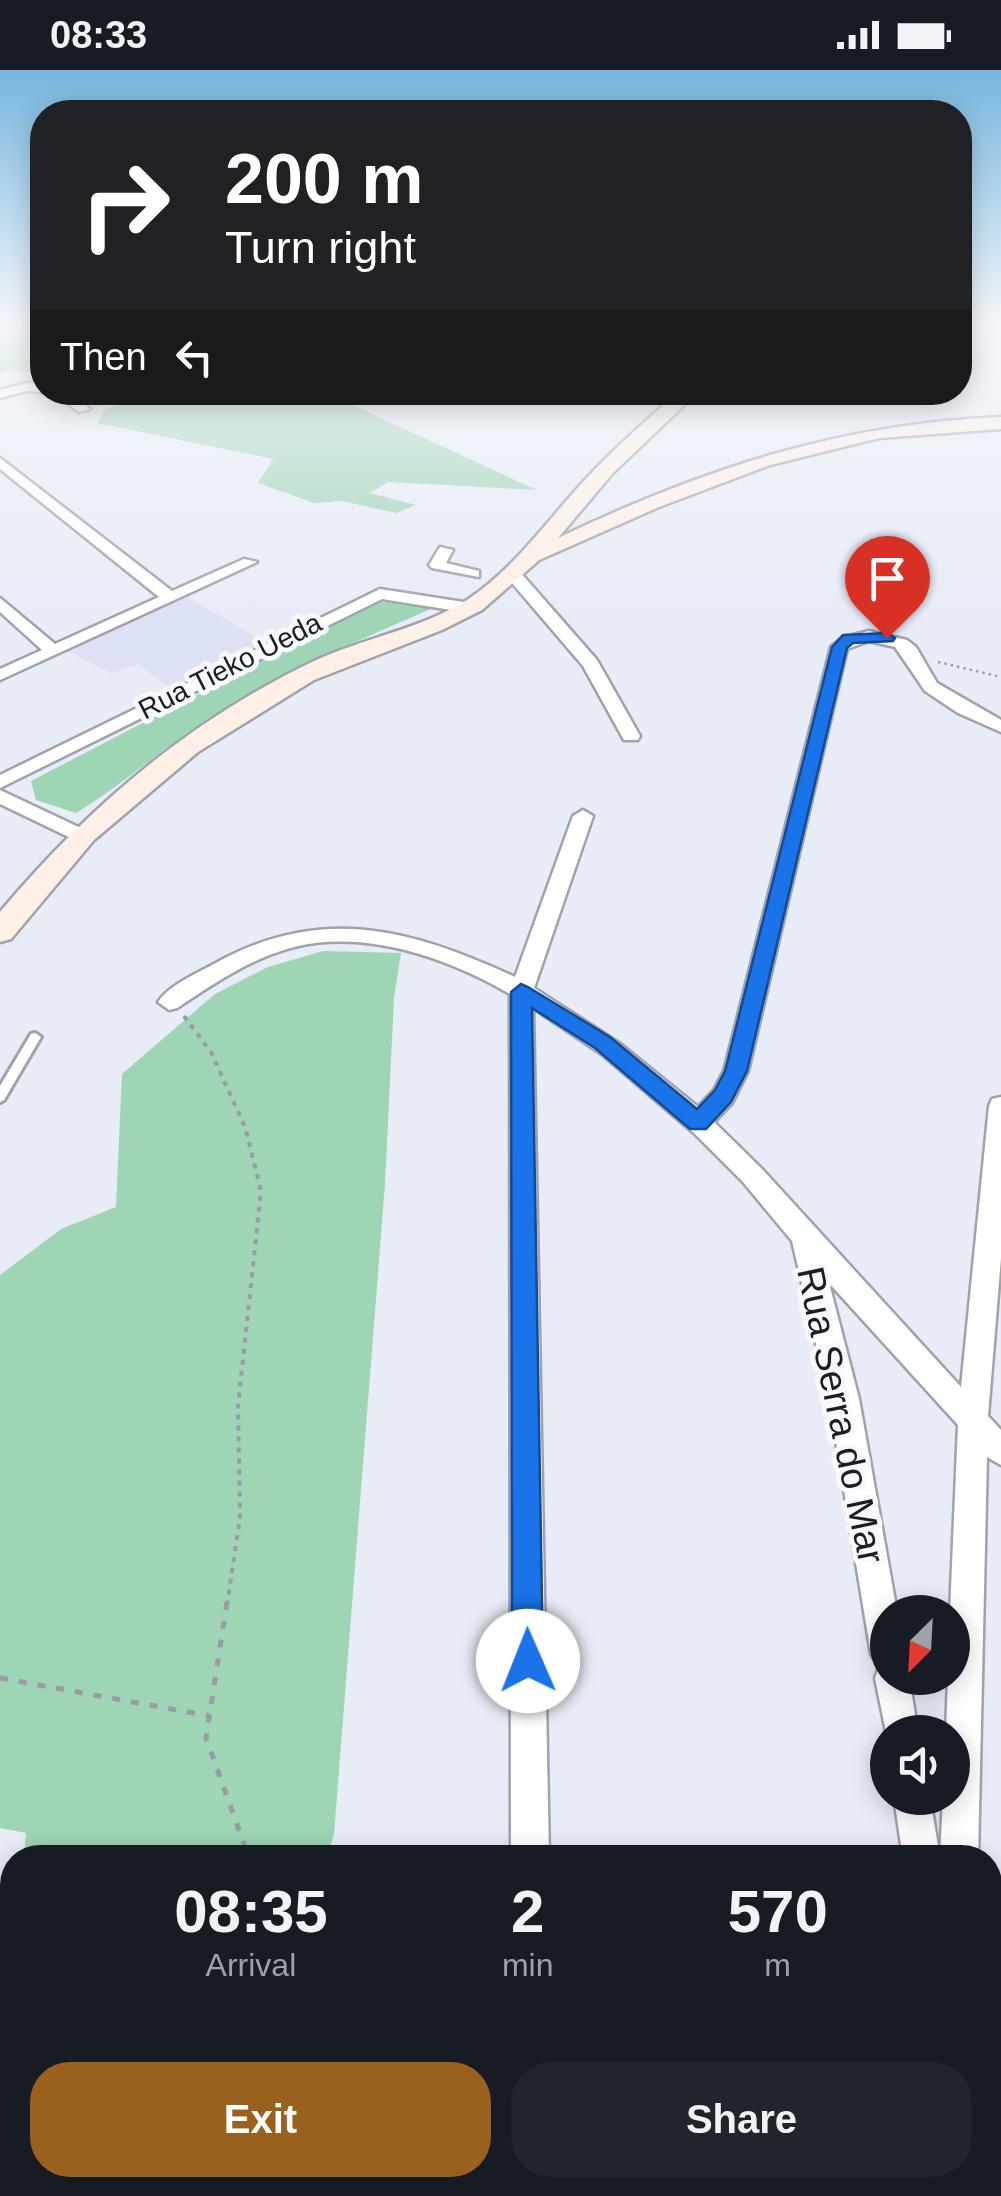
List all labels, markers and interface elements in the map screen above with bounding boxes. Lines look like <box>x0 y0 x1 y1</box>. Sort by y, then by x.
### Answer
text: 08:33 <box>50 14 147 56</box>
icon: right <box>60 140 190 270</box>
text: 200 m <box>225 140 423 218</box>
text: Turn right <box>225 222 416 273</box>
icon: left <box>167 330 222 385</box>
text: Then <box>60 336 147 378</box>
pin <box>845 536 930 639</box>
icon: arrive <box>860 551 915 606</box>
street label: Rua Tieko Ueda <box>134 606 327 725</box>
street label: Rua Serra do Mar <box>789 1263 893 1567</box>
north arrow <box>870 1595 970 1695</box>
map controls <box>870 1595 970 1815</box>
position arrow <box>476 1609 580 1713</box>
button: sound <box>870 1715 970 1815</box>
text: 08:35 <box>174 1878 328 1945</box>
text: 2 <box>511 1878 544 1945</box>
text: 570 <box>728 1878 828 1945</box>
text: Arrival <box>206 1947 296 1983</box>
text: min <box>502 1947 553 1983</box>
text: m <box>764 1947 791 1983</box>
button: Exit <box>30 2062 491 2177</box>
button: Share <box>511 2062 972 2177</box>

